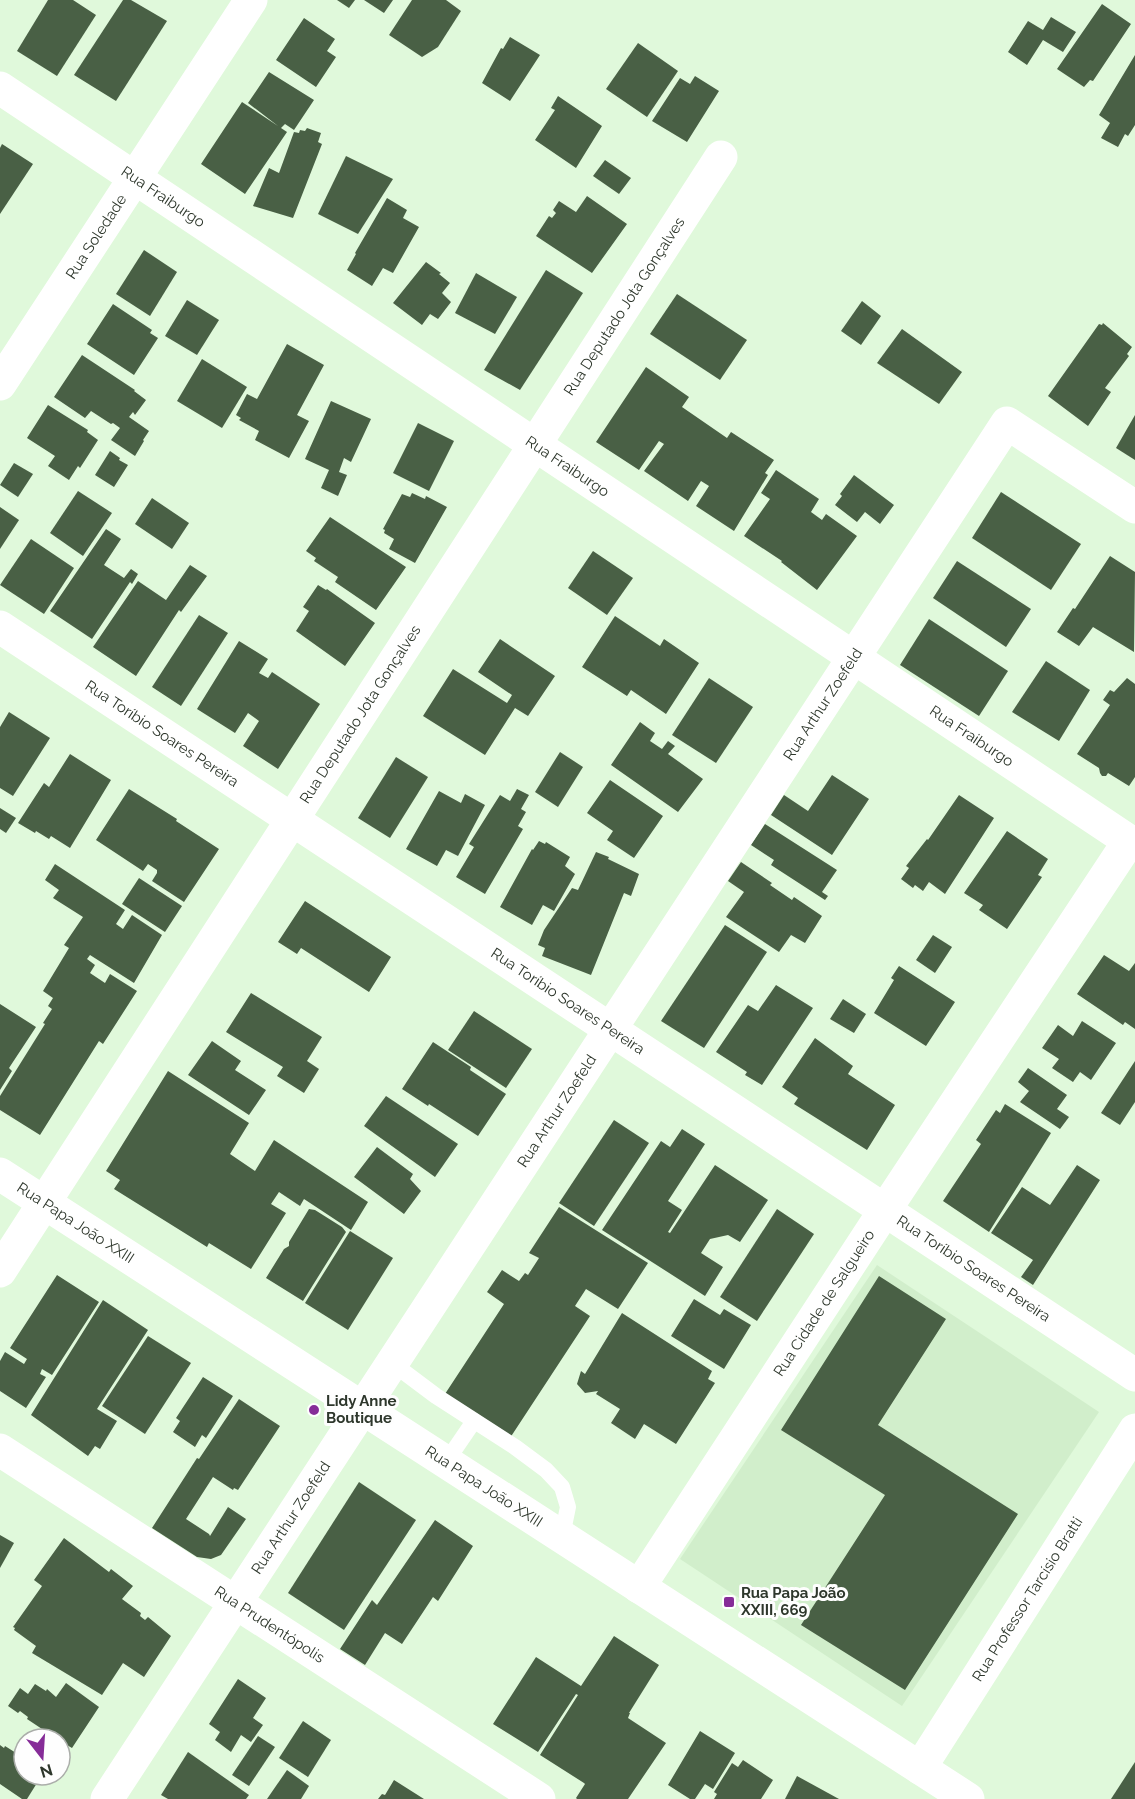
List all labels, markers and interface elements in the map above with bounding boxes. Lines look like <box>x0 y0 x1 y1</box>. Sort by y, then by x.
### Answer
street label: Rua Fraiburgo <box>118 162 208 231</box>
street label: Rua Soledade <box>62 191 131 282</box>
street label: Rua Deputado Jota Gonçalves <box>560 214 689 399</box>
street label: Rua Fraiburgo <box>522 432 613 501</box>
street label: Rua Deputado Jota Gonçalves <box>296 622 425 807</box>
street label: Rua Arthur Zoefeld <box>780 645 866 764</box>
street label: Rua Toríbio Soares Pereira <box>82 677 242 791</box>
street label: Rua Fraiburgo <box>926 702 1017 771</box>
street label: Rua Toríbio Soares Pereira <box>488 944 648 1058</box>
street label: Rua Arthur Zoefeld <box>514 1051 600 1171</box>
street label: Rua Papa João XXIII <box>14 1178 138 1267</box>
street label: Rua Toríbio Soares Pereira <box>893 1212 1054 1326</box>
street label: Rua Cidade de Salgueiro <box>770 1226 879 1380</box>
place label: Lidy Anne Boutique <box>326 1392 396 1427</box>
marker: Lidy Anne Boutique <box>307 1403 321 1417</box>
street label: Rua Papa João XXIII <box>422 1442 546 1531</box>
street label: Rua Arthur Zoefeld <box>248 1458 334 1577</box>
street label: Rua Professor Tarcísio Bratti <box>968 1514 1086 1685</box>
street label: Rua Prudentópolis <box>211 1582 328 1667</box>
place label: Rua Papa João XXIII, 669 <box>740 1584 846 1619</box>
marker: Rua Papa João XXIII, 669 <box>722 1595 736 1609</box>
north arrow <box>12 1727 72 1787</box>
text: N <box>38 1760 55 1782</box>

